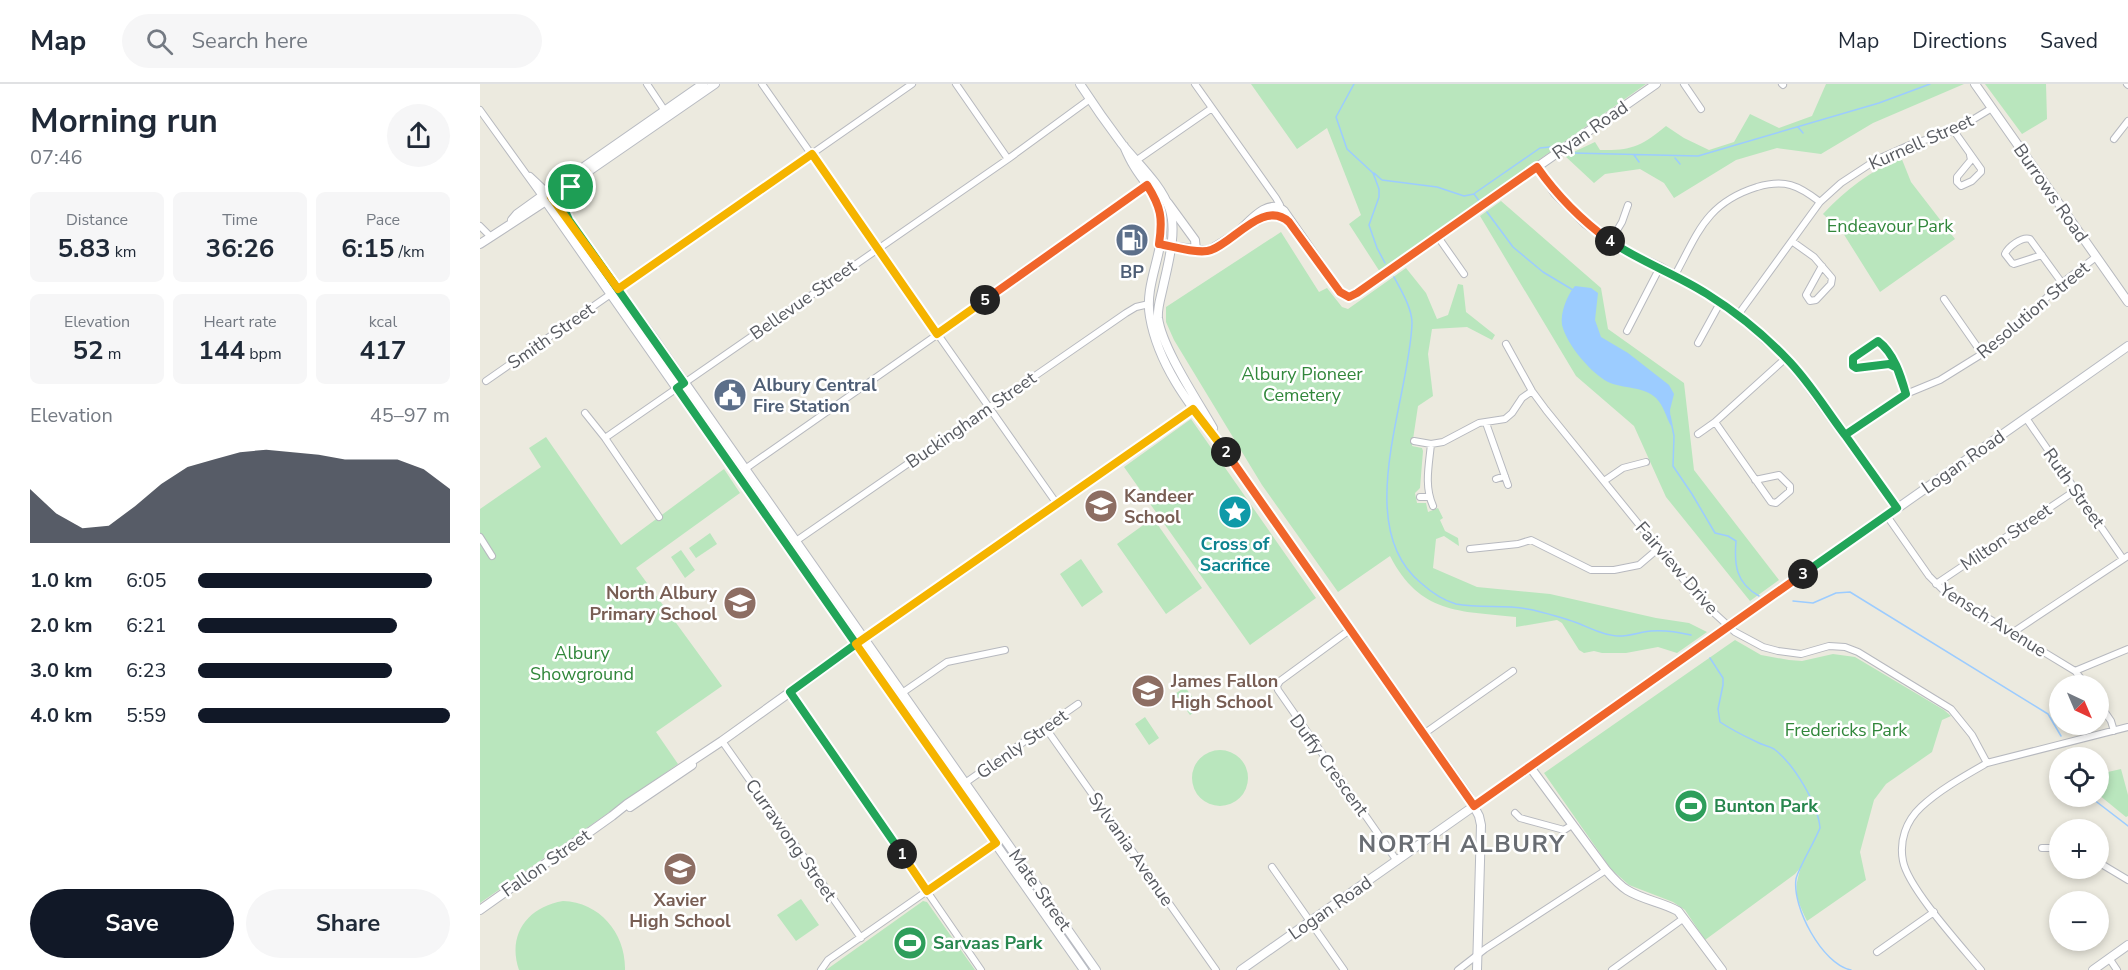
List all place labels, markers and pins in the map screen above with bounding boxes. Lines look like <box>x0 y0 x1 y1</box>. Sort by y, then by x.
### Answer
pin <box>545 161 596 212</box>
fuel station icon: BP <box>1114 222 1150 258</box>
pin: 4 <box>1595 226 1625 256</box>
place label: BP <box>1120 260 1144 284</box>
pin: 5 <box>970 285 1000 315</box>
place label: Albury Central Fire Station <box>753 373 877 418</box>
public building icon: Albury Central Fire Station <box>712 377 748 413</box>
pin: 2 <box>1211 437 1241 467</box>
place label: Kandeer School <box>1124 484 1194 529</box>
school or university icon: Kandeer School <box>1083 488 1119 524</box>
place icon: Cross of Sacrifice <box>1217 494 1253 530</box>
place label: Cross of Sacrifice <box>1200 532 1270 577</box>
pin: 3 <box>1788 559 1818 589</box>
place label: North Albury Primary School <box>589 581 718 626</box>
school or university icon: North Albury Primary School <box>722 585 758 621</box>
place label: James Fallon High School <box>1170 669 1278 714</box>
school or university icon: James Fallon High School <box>1130 673 1166 709</box>
sports icon: Bunton Park <box>1673 788 1709 824</box>
place label: Bunton Park <box>1714 794 1818 818</box>
pin: 1 <box>887 839 917 869</box>
school or university icon: Xavier High School <box>662 851 698 887</box>
place label: Xavier High School <box>629 888 731 933</box>
sports icon: Sarvaas Park <box>892 925 928 961</box>
place label: Sarvaas Park <box>933 931 1043 955</box>

